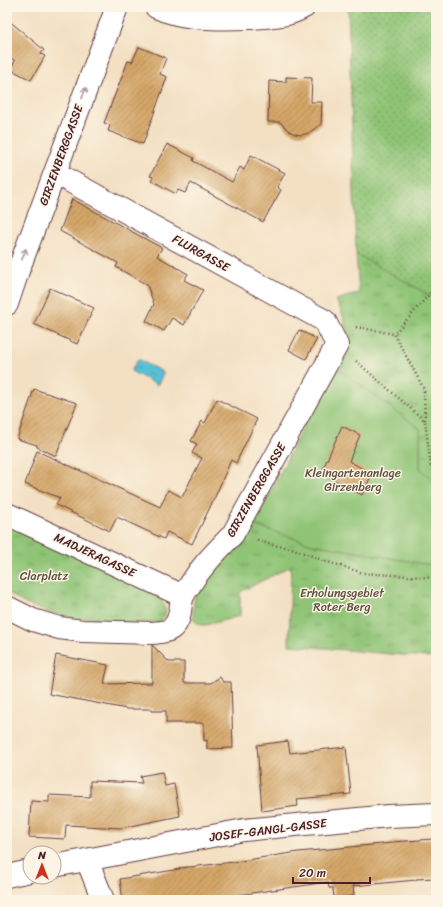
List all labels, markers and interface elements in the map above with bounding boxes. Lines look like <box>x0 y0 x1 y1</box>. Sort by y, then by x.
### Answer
one-way arrow <box>81 88 89 100</box>
street label: GIRZENBERGGASSE <box>32 100 90 209</box>
street label: FLURGASSE <box>168 228 235 279</box>
one-way arrow <box>21 249 29 261</box>
street label: GIRZENBERGGASSE <box>220 437 293 542</box>
park label: Kleingartenanlage Girzenberg <box>305 462 401 498</box>
street label: MADJERAGASSE <box>50 526 141 584</box>
park label: Clarplatz <box>20 565 69 587</box>
park label: Erholungsgebiet Roter Berg <box>300 582 385 618</box>
street label: JOSEF-GANGL-GASSE <box>207 812 329 848</box>
north arrow <box>22 845 62 885</box>
text: N <box>37 846 46 865</box>
scale bar <box>293 859 370 885</box>
text: 20 m <box>299 862 326 884</box>

